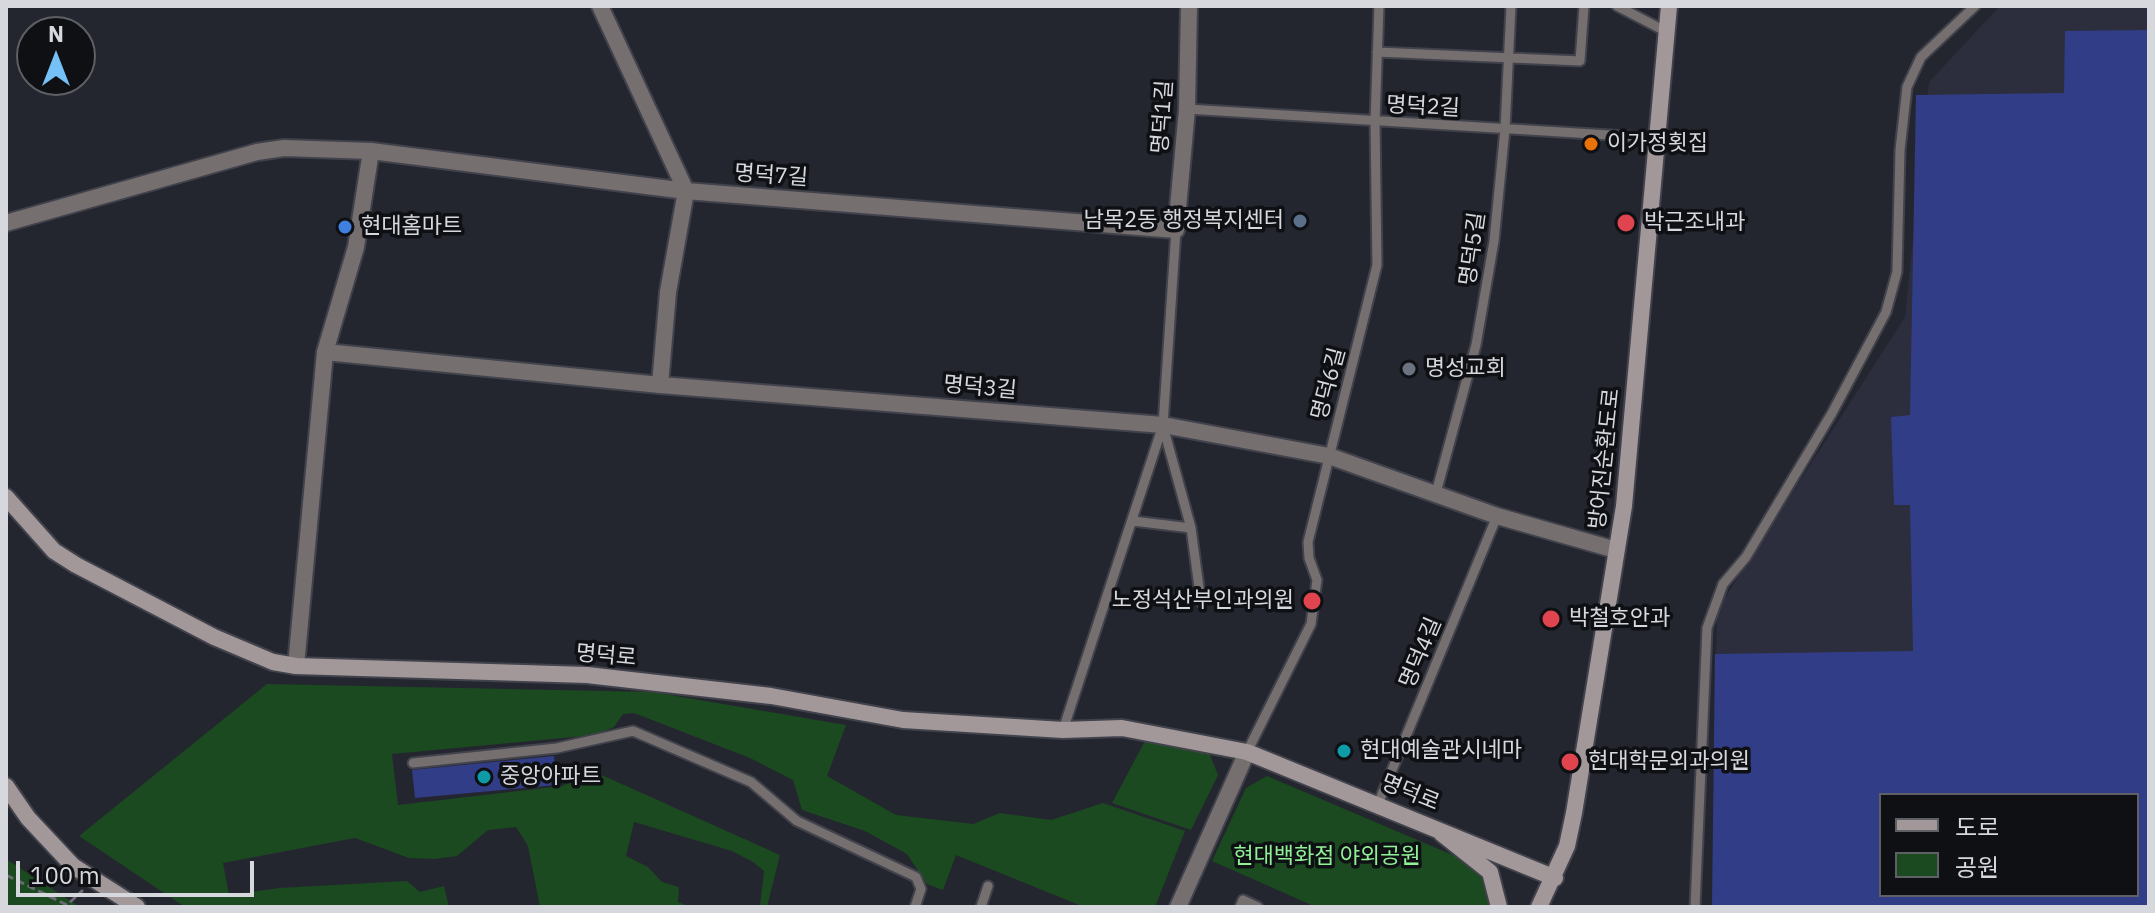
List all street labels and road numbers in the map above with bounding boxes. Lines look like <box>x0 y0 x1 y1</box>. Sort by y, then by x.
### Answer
street label: 명덕1길 <box>1147 79 1179 155</box>
street label: 명덕2길 <box>1385 92 1461 122</box>
street label: 명덕7길 <box>733 160 809 192</box>
street label: 명덕5길 <box>1455 211 1491 287</box>
street label: 명덕6길 <box>1307 345 1351 423</box>
street label: 명덕3길 <box>942 372 1018 404</box>
street label: 방어진순환도로 <box>1584 387 1626 531</box>
street label: 명덕4길 <box>1394 614 1448 692</box>
street label: 명덕로 <box>575 640 637 672</box>
street label: 명덕로 <box>1377 769 1443 817</box>

